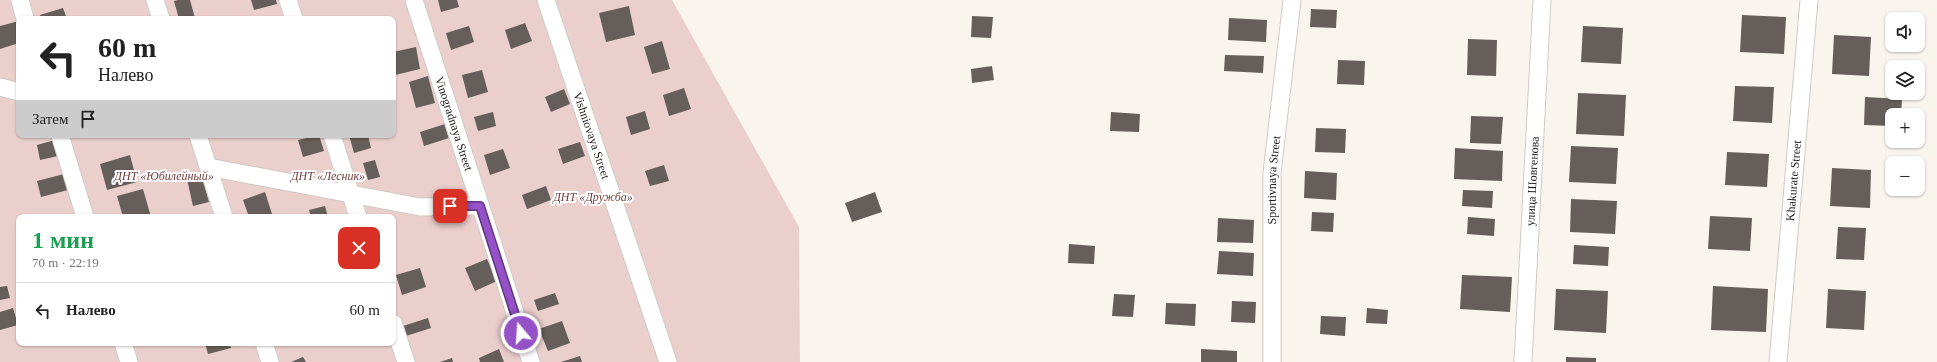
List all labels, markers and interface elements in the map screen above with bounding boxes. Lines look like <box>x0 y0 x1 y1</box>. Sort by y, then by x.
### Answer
map controls <box>1885 12 1925 196</box>
button: sound <box>1885 12 1925 52</box>
icon: left <box>32 32 84 84</box>
text: 60 m <box>98 32 156 63</box>
button: layers <box>1885 60 1925 100</box>
text: Налево <box>98 65 154 85</box>
street label: Vinogradnaya Street <box>432 75 476 173</box>
street label: Vishniovaya Street <box>571 90 613 181</box>
icon: arrive <box>77 108 99 130</box>
button: + <box>1885 108 1925 148</box>
text: Затем <box>32 111 69 127</box>
street label: Sportivnaya Street <box>1265 134 1283 225</box>
street label: улица Шовгенова <box>1523 135 1542 226</box>
street label: Khakurate Street <box>1783 139 1804 222</box>
button: − <box>1885 156 1925 196</box>
park label: ДНТ «Юбилейный» <box>113 169 214 183</box>
park label: ДНТ «Лесник» <box>290 169 365 183</box>
pin <box>433 189 467 223</box>
park label: ДНТ «Дружба» <box>552 190 633 204</box>
icon: arrive <box>439 195 461 217</box>
text: 1 мин <box>32 227 94 253</box>
button: close <box>338 227 380 269</box>
text: 70 m · 22:19 <box>32 255 99 270</box>
icon: left <box>32 300 54 322</box>
text: Налево <box>66 302 116 318</box>
text: 60 m <box>350 302 380 318</box>
position arrow <box>500 312 542 354</box>

